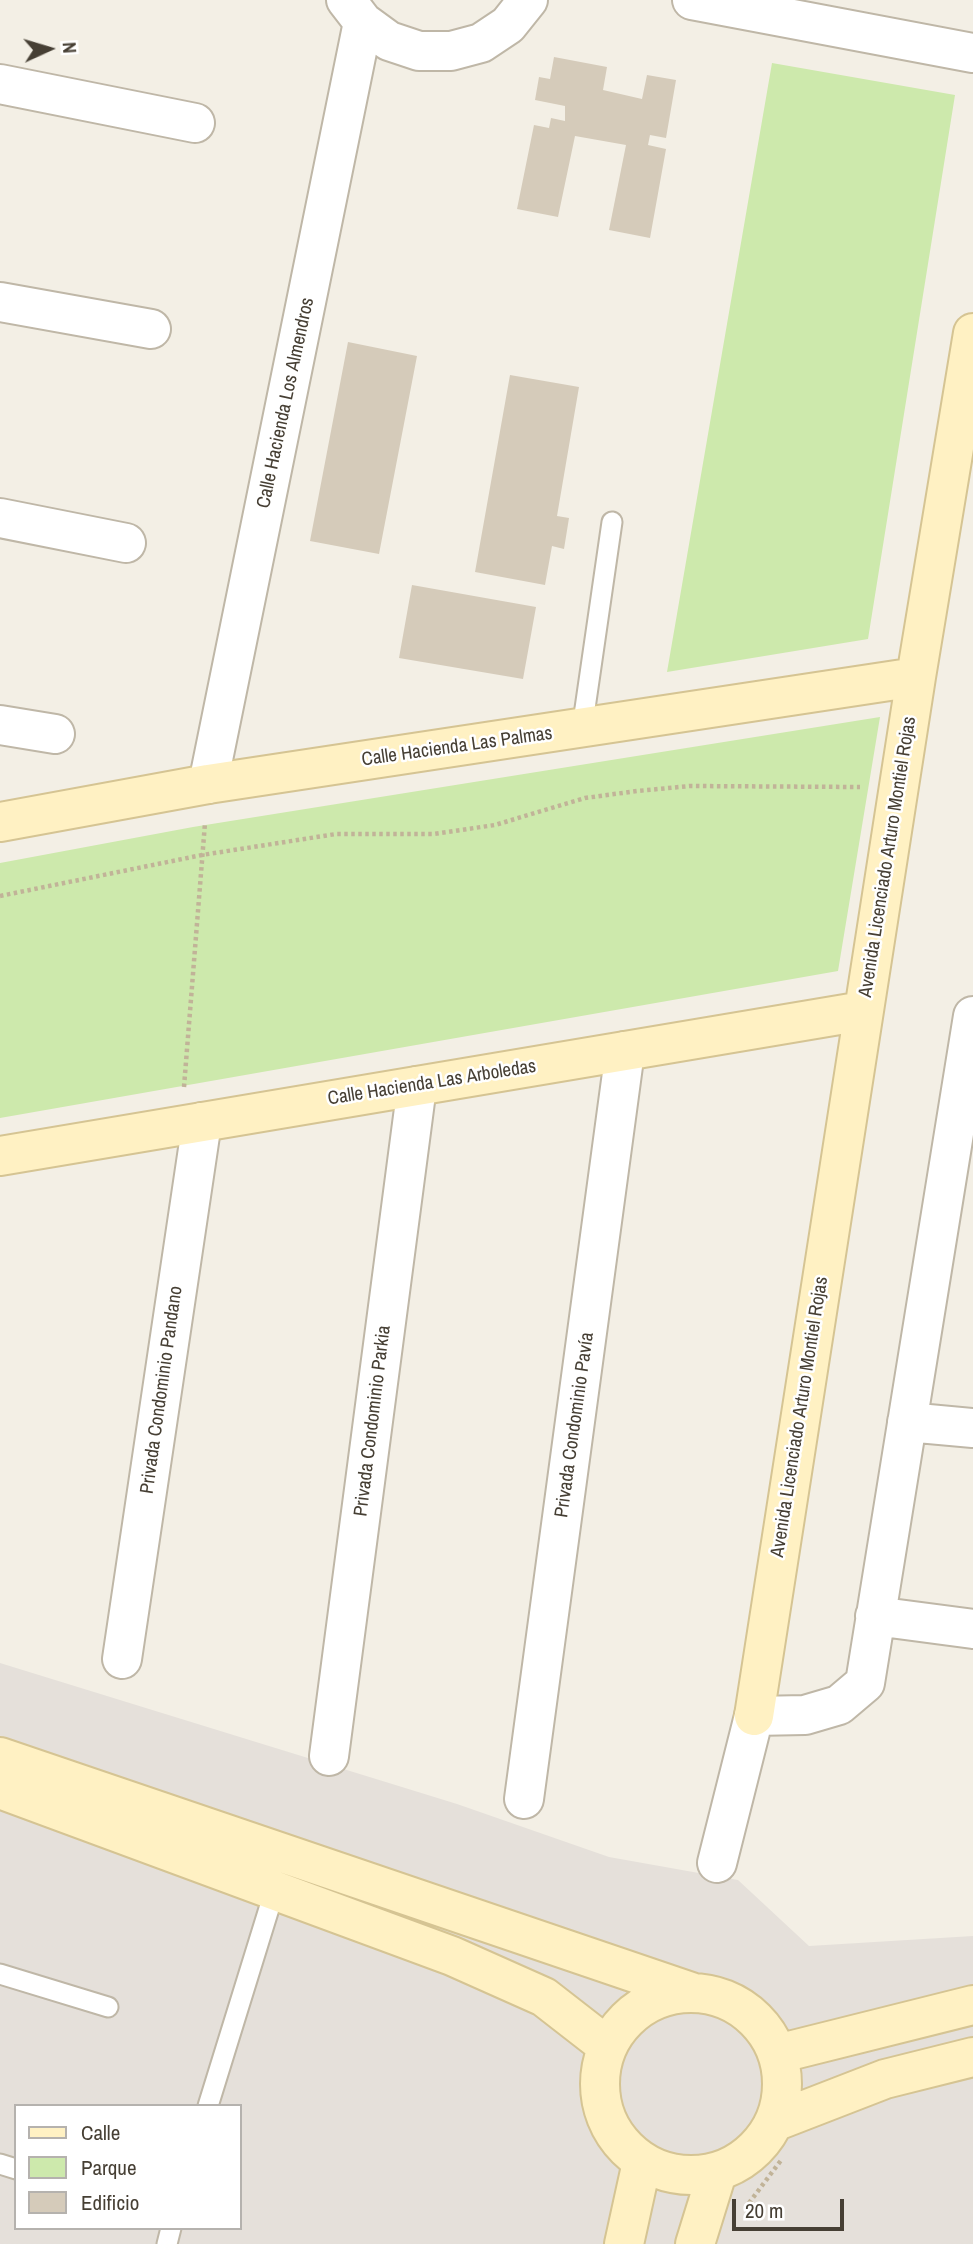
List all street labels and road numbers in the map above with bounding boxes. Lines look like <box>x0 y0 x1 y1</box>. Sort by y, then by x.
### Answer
street label: Calle Hacienda Los Almendros <box>253 296 319 510</box>
street label: Avenida Licenciado Arturo Montiel Rojas <box>855 715 921 999</box>
street label: Calle Hacienda Las Palmas <box>360 722 554 772</box>
street label: Calle Hacienda Las Arboledas <box>326 1055 538 1111</box>
street label: Avenida Licenciado Arturo Montiel Rojas <box>767 1275 833 1559</box>
street label: Privada Condominio Pandano <box>136 1285 188 1495</box>
street label: Privada Condominio Parkia <box>350 1324 396 1518</box>
street label: Privada Condominio Pavía <box>551 1331 599 1519</box>

